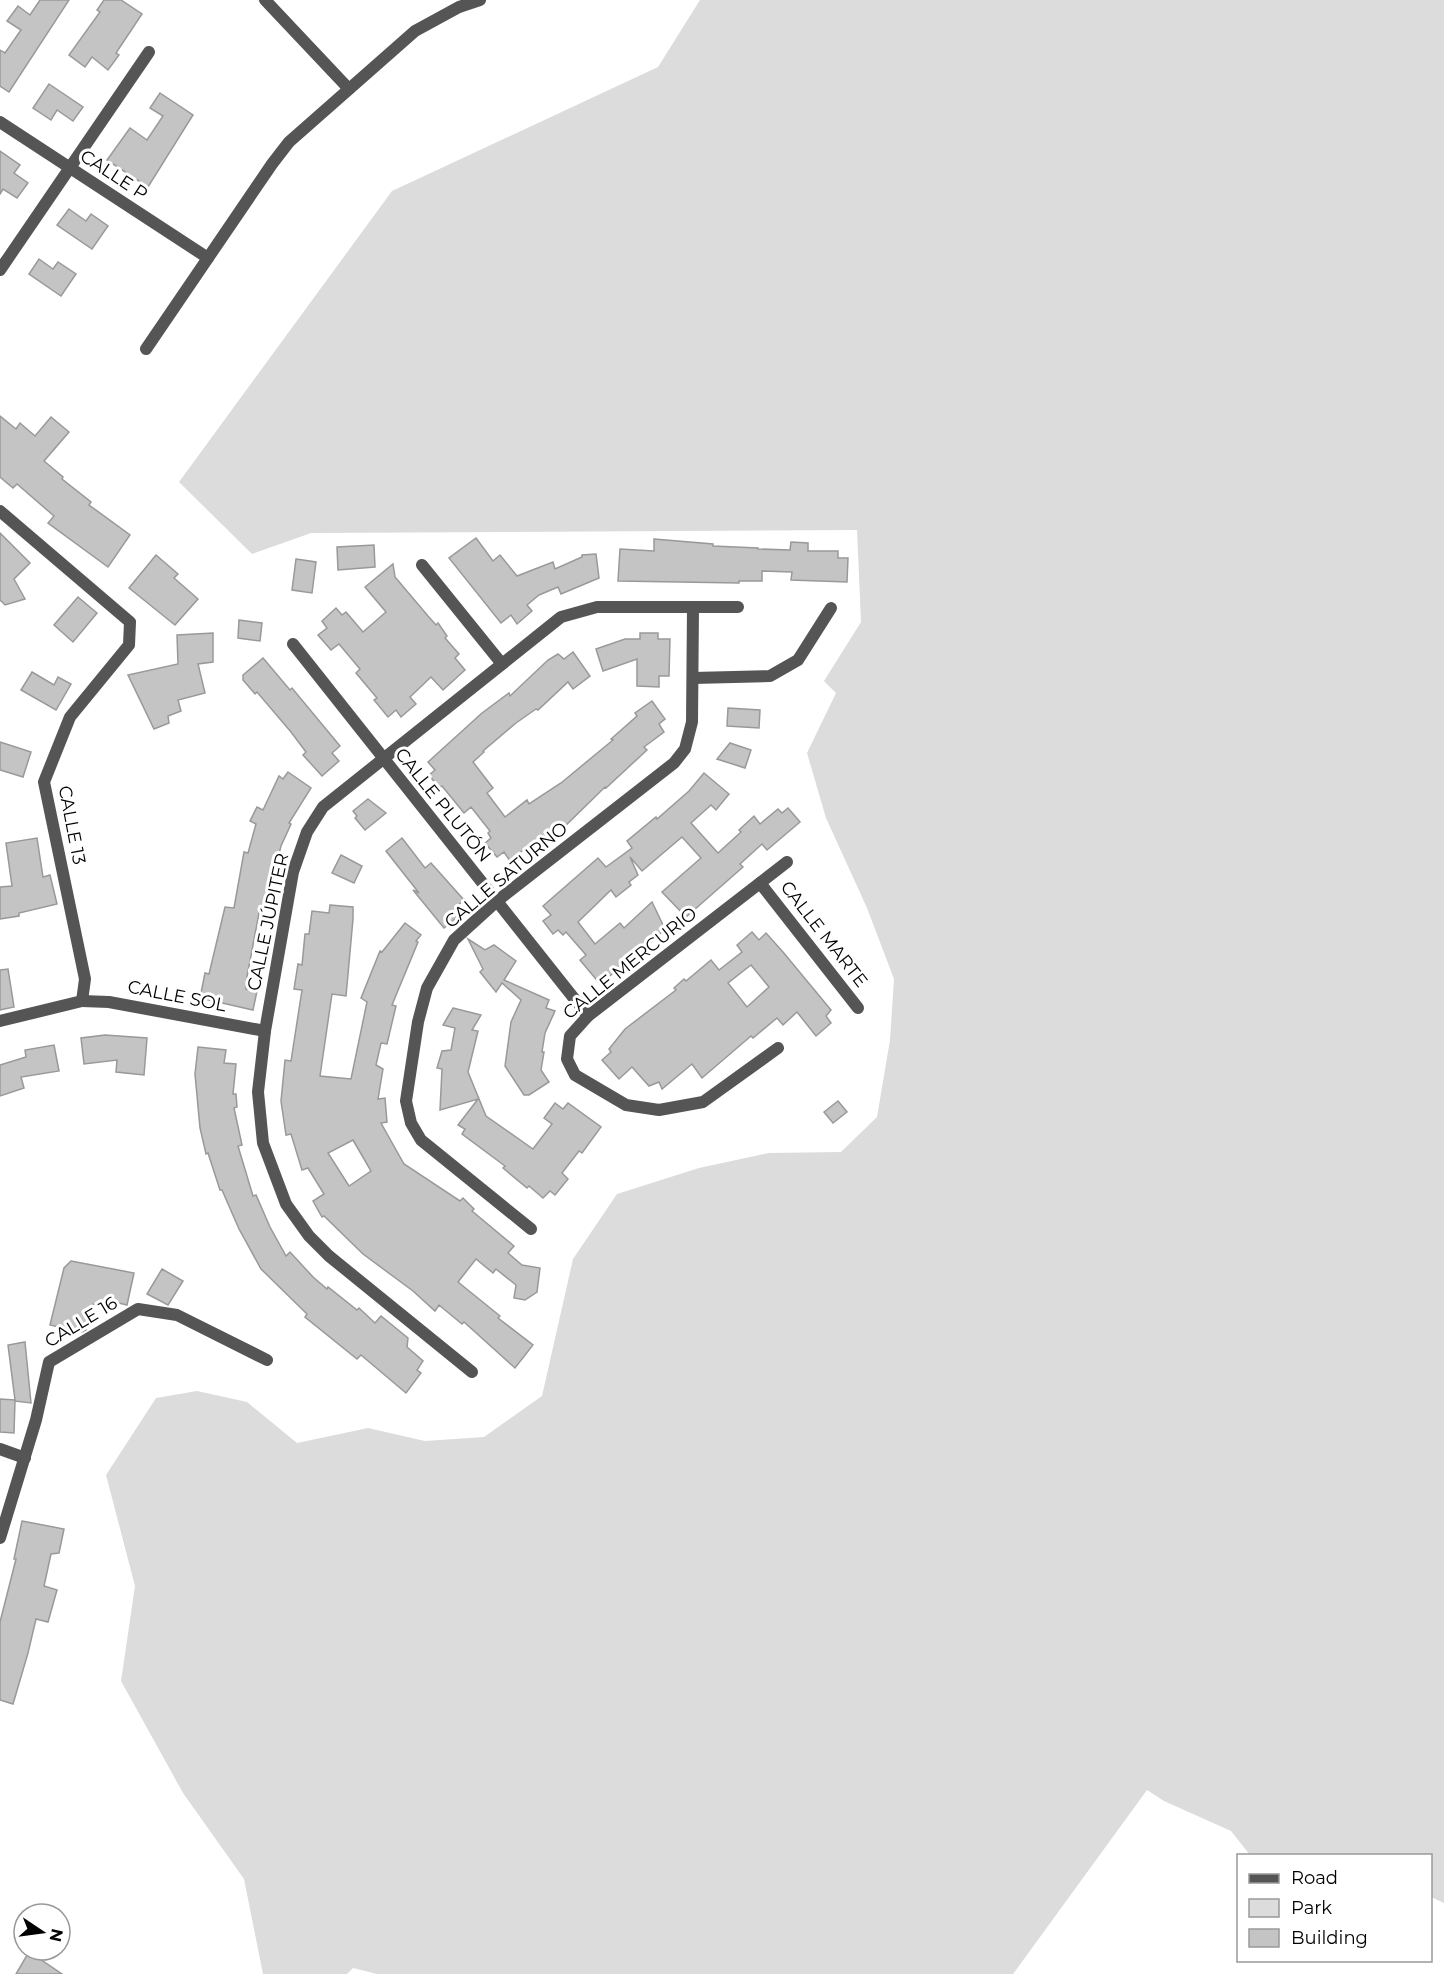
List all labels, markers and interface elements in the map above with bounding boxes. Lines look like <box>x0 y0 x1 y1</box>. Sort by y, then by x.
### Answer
street label: CALLE P <box>76 145 152 205</box>
street label: CALLE PLUTÓN <box>390 744 496 866</box>
street label: CALLE 13 <box>54 784 90 866</box>
street label: CALLE SATURNO <box>440 817 572 933</box>
street label: CALLE JÚPITER <box>243 851 293 993</box>
street label: CALLE MARTE <box>776 877 872 991</box>
street label: CALLE MERCURIO <box>559 902 701 1024</box>
street label: CALLE SOL <box>126 976 229 1016</box>
street label: CALLE 16 <box>41 1292 121 1352</box>
legend <box>1237 1854 1432 1962</box>
text: Road <box>1291 1867 1338 1889</box>
text: Park <box>1291 1897 1332 1919</box>
north arrow <box>12 1902 72 1962</box>
text: N <box>45 1927 67 1944</box>
text: Building <box>1291 1927 1368 1949</box>

